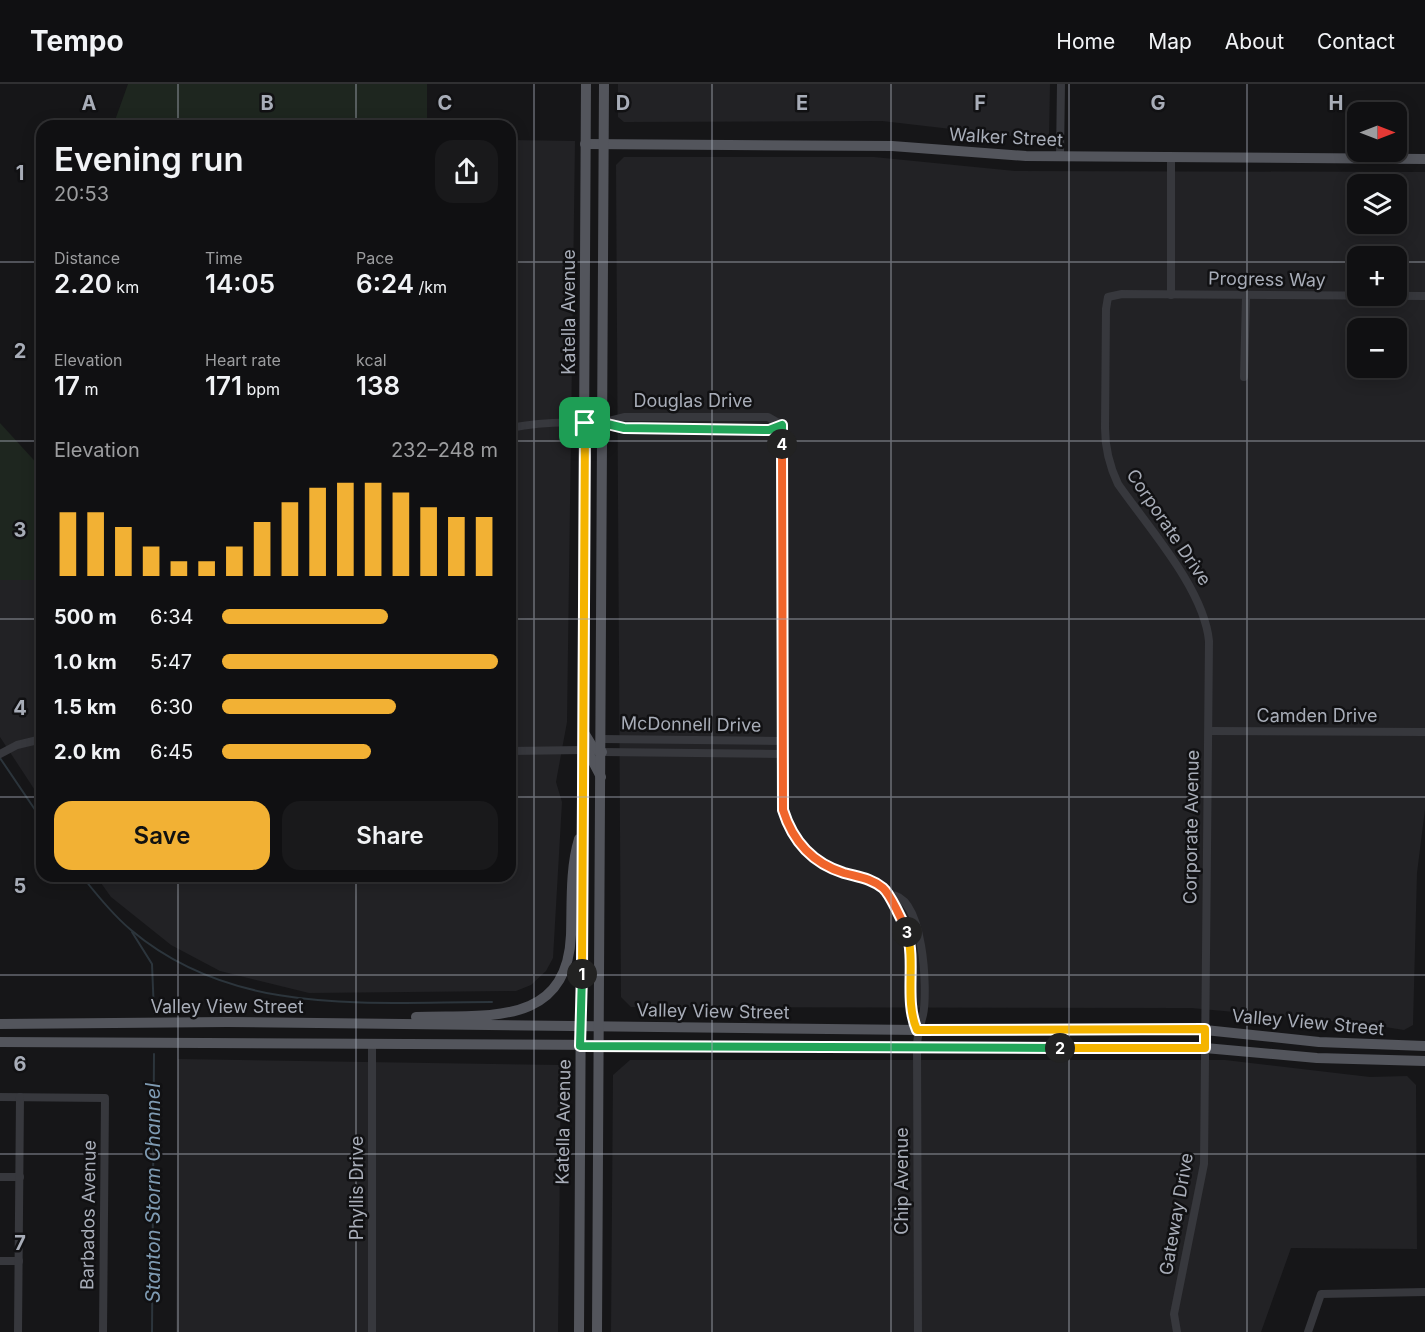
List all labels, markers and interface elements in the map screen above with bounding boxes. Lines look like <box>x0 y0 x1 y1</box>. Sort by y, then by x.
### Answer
text: Tempo <box>30 24 124 58</box>
text: Home <box>1056 29 1115 54</box>
text: Map <box>1148 29 1192 54</box>
text: About <box>1225 29 1284 54</box>
text: Contact <box>1317 29 1395 54</box>
text: A <box>82 91 97 115</box>
text: B <box>260 91 274 115</box>
text: C <box>438 91 452 115</box>
text: D <box>616 91 630 115</box>
text: E <box>796 91 808 115</box>
text: F <box>974 91 986 115</box>
text: G <box>1150 91 1166 115</box>
text: H <box>1329 91 1343 115</box>
north arrow <box>1347 102 1407 162</box>
map controls <box>1347 102 1407 378</box>
street label: Walker Street <box>949 124 1064 150</box>
text: Evening run <box>54 139 244 179</box>
button: share <box>435 140 498 203</box>
text: 1 <box>16 161 24 185</box>
button: layers <box>1347 174 1407 234</box>
text: 20:53 <box>54 182 109 206</box>
button: + <box>1347 246 1407 306</box>
text: Distance <box>54 248 120 268</box>
text: Time <box>205 248 243 268</box>
text: Pace <box>356 248 394 268</box>
street label: Katella Avenue <box>558 249 579 375</box>
street label: Progress Way <box>1208 267 1326 291</box>
text: 2.20 <box>54 268 112 299</box>
text: 14:05 <box>205 268 275 299</box>
text: 6:24 <box>356 268 414 299</box>
text: km <box>112 277 139 297</box>
text: /km <box>414 277 447 297</box>
button: − <box>1347 318 1407 378</box>
text: 2 <box>14 339 26 363</box>
text: Elevation <box>54 350 123 370</box>
text: Heart rate <box>205 350 281 370</box>
text: kcal <box>356 350 387 370</box>
text: 17 <box>54 370 80 401</box>
text: 171 <box>205 370 242 401</box>
text: 138 <box>356 370 400 401</box>
text: m <box>80 379 99 399</box>
text: bpm <box>242 379 280 399</box>
street label: Douglas Drive <box>633 390 753 411</box>
pin <box>559 397 610 448</box>
icon: arrive <box>568 406 601 439</box>
pin: 4 <box>767 429 797 459</box>
text: 4 <box>777 434 787 454</box>
text: Elevation <box>54 438 140 462</box>
text: 232–248 m <box>391 438 498 462</box>
street label: Corporate Drive <box>1122 465 1216 589</box>
text: 3 <box>14 518 26 542</box>
text: 500 m <box>54 605 117 629</box>
text: 6:34 <box>150 605 193 629</box>
text: 1.0 km <box>54 650 117 674</box>
text: 5:47 <box>150 650 192 674</box>
text: 1.5 km <box>54 695 117 719</box>
text: 6:30 <box>150 695 193 719</box>
text: 4 <box>13 696 27 720</box>
street label: Camden Drive <box>1257 705 1377 726</box>
street label: McDonnell Drive <box>621 712 761 736</box>
text: 2.0 km <box>54 740 121 764</box>
text: 6:45 <box>150 740 193 764</box>
street label: Corporate Avenue <box>1179 750 1203 904</box>
button: Save <box>54 801 270 870</box>
button: Share <box>282 801 498 870</box>
text: 5 <box>14 874 26 898</box>
pin: 3 <box>892 917 922 947</box>
text: 3 <box>902 922 912 942</box>
pin: 1 <box>567 959 597 989</box>
text: 1 <box>579 964 585 984</box>
street label: Valley View Street <box>150 996 304 1017</box>
street label: Valley View Street <box>636 999 790 1023</box>
street label: Valley View Street <box>1231 1005 1385 1039</box>
pin: 2 <box>1045 1033 1075 1063</box>
text: 2 <box>1055 1038 1065 1058</box>
text: 6 <box>14 1052 27 1076</box>
street label: Katella Avenue <box>551 1059 575 1185</box>
water label: Stanton Storm Channel <box>141 1083 165 1303</box>
street label: Chip Avenue <box>891 1127 912 1235</box>
street label: Phyllis Drive <box>346 1136 367 1240</box>
street label: Barbados Avenue <box>76 1140 100 1290</box>
street label: Gateway Drive <box>1155 1151 1197 1277</box>
text: 7 <box>14 1231 26 1255</box>

